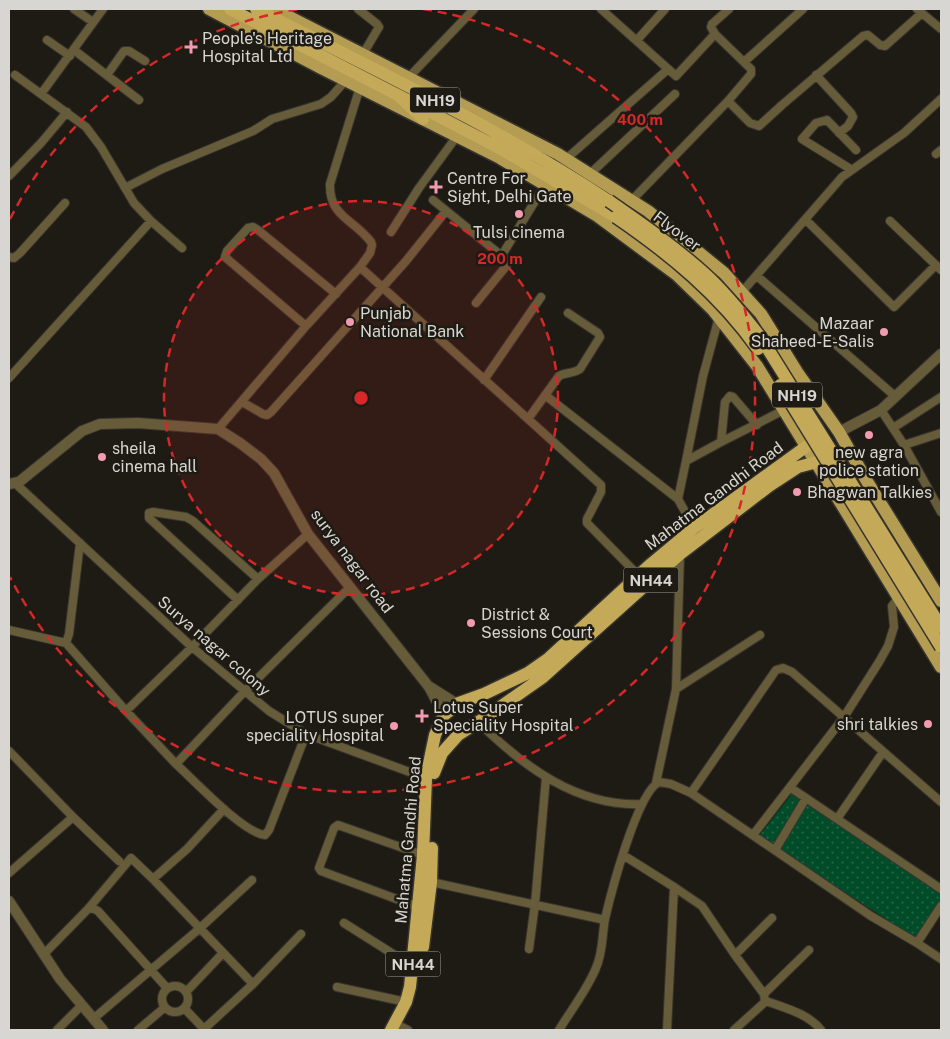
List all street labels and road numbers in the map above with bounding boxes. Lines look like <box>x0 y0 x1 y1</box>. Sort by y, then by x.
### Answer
road number: NH19 <box>410 88 460 112</box>
street label: Flyover <box>650 207 704 255</box>
road number: NH19 <box>772 382 822 408</box>
street label: Mahatma Gandhi Road <box>641 438 787 554</box>
street label: surya nagar road <box>307 505 397 617</box>
road number: NH44 <box>624 568 678 592</box>
street label: Surya nagar colony <box>154 592 275 700</box>
street label: Mahatma Gandhi Road <box>391 756 425 924</box>
road number: NH44 <box>386 952 440 976</box>

